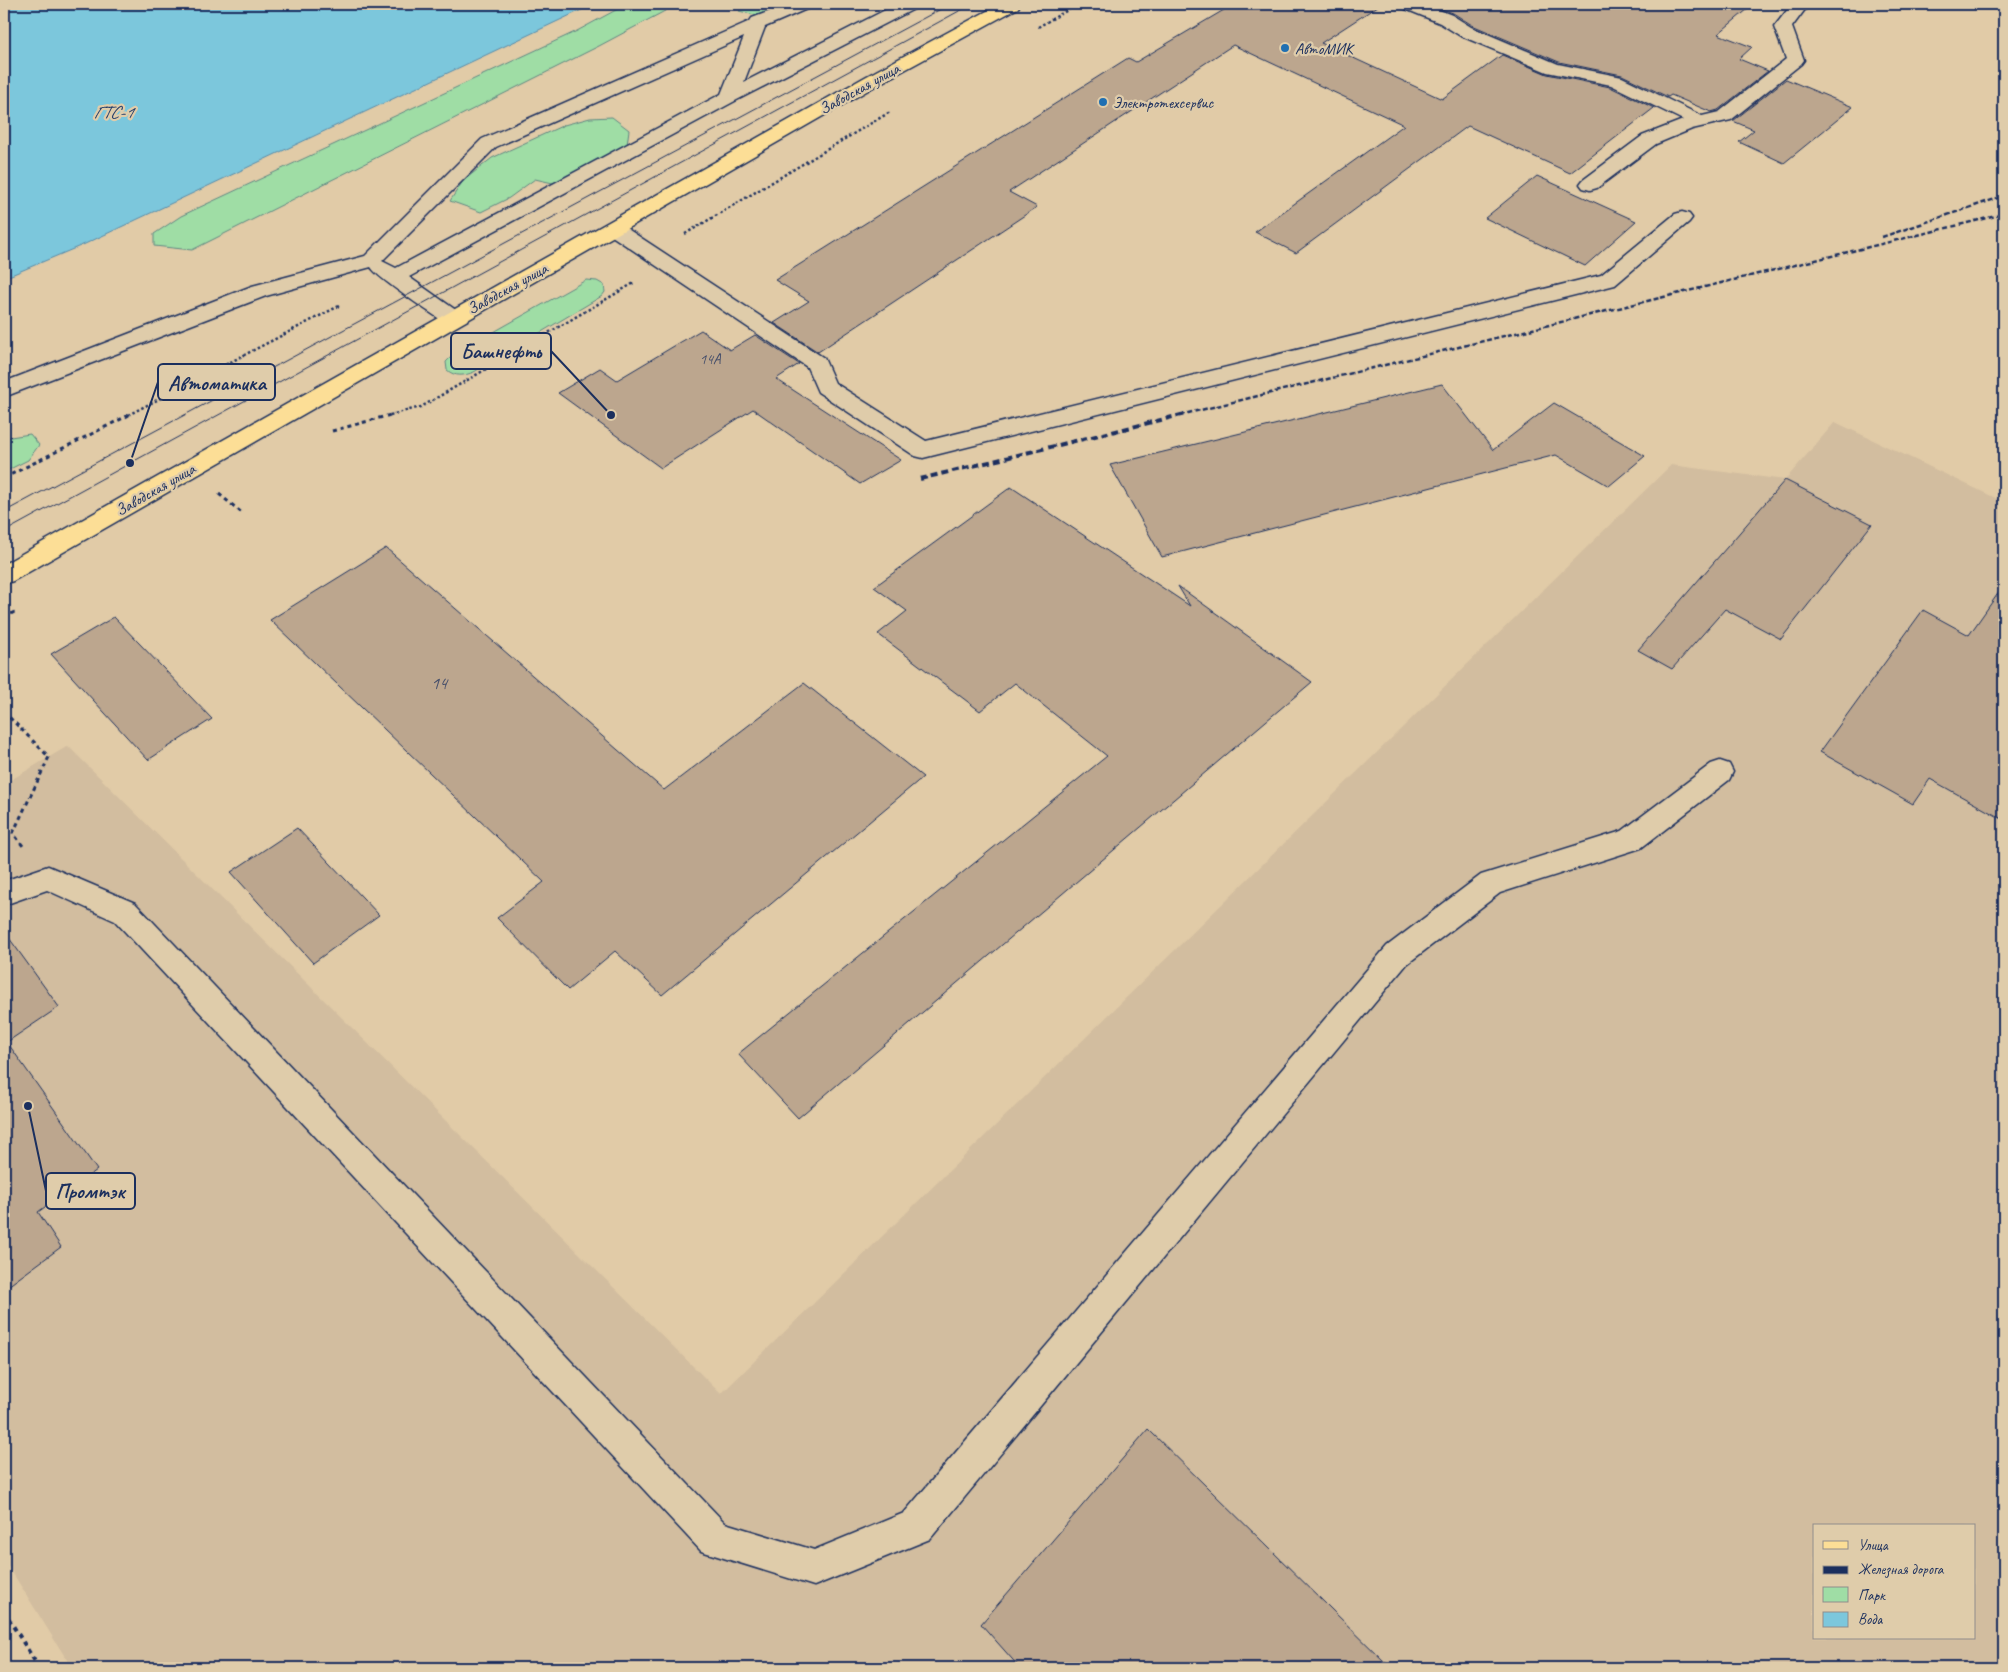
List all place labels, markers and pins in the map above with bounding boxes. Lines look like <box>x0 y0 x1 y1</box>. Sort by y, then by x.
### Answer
place label: АвтоМИК <box>1295 39 1356 59</box>
marker: АвтоМИК <box>1279 42 1291 54</box>
place label: Электротехсервис <box>1113 93 1214 113</box>
marker: Электротехсервис <box>1097 96 1109 108</box>
callout: Башнефть <box>451 333 551 369</box>
callout: Автоматика <box>158 364 275 400</box>
callout: Промтэк <box>46 1173 135 1209</box>

